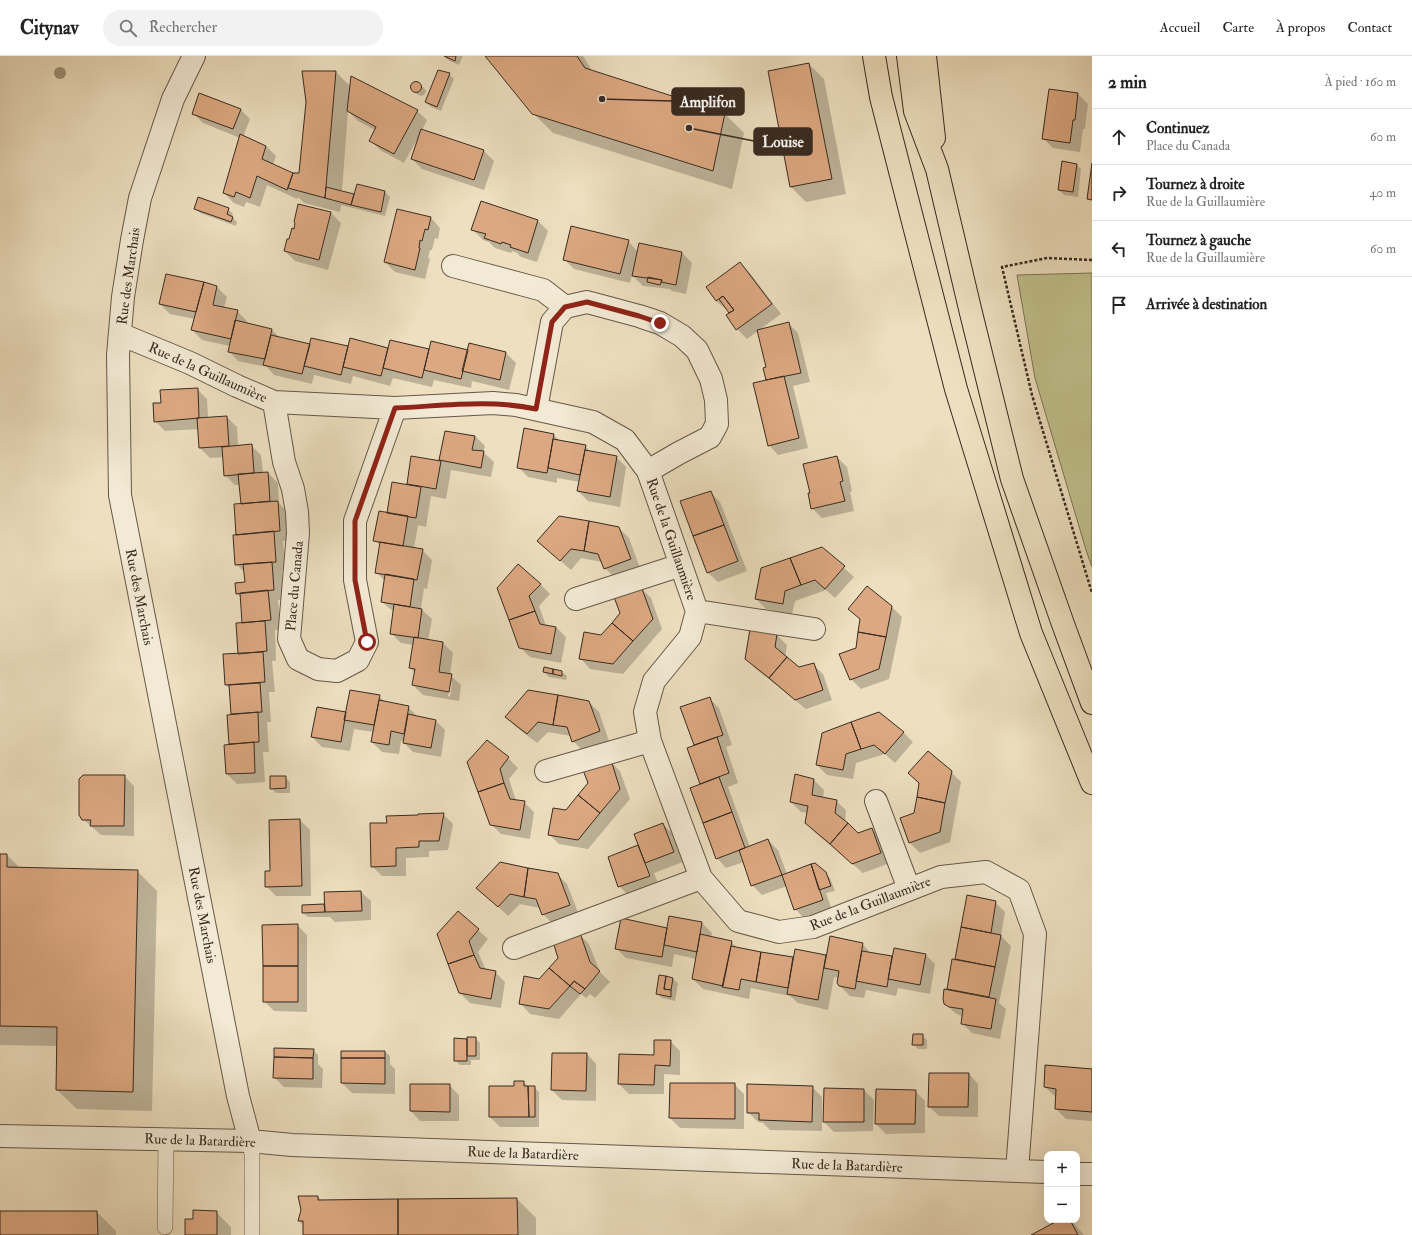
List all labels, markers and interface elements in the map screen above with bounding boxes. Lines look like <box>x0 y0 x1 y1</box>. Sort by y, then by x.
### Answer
search box <box>103 10 383 46</box>
text: Citynav <box>20 16 79 40</box>
icon: search <box>117 17 139 39</box>
text: Rechercher <box>149 18 217 37</box>
text: Accueil <box>1160 19 1200 36</box>
text: Carte <box>1222 19 1254 36</box>
text: À propos <box>1276 19 1325 36</box>
text: Contact <box>1347 19 1392 36</box>
text: 2 min <box>1108 72 1147 93</box>
text: À pied · 160 m <box>1325 74 1396 90</box>
callout: Amplifon <box>672 88 744 115</box>
text: Amplifon <box>679 93 736 113</box>
text: Continuez <box>1146 119 1210 138</box>
icon: ahead <box>1108 126 1130 148</box>
callout: Louise <box>754 128 812 155</box>
text: 60 m <box>1370 129 1396 145</box>
text: Louise <box>762 133 804 152</box>
text: Place du Canada <box>1146 138 1230 154</box>
text: Tournez à droite <box>1146 175 1245 194</box>
icon: right <box>1108 182 1130 204</box>
text: 40 m <box>1370 185 1396 201</box>
text: Rue de la Guillaumière <box>1146 194 1265 210</box>
street label: Rue des Marchais <box>113 226 144 326</box>
text: Tournez à gauche <box>1146 231 1251 250</box>
icon: left <box>1108 238 1130 260</box>
text: 60 m <box>1370 241 1396 257</box>
text: Rue de la Guillaumière <box>1146 250 1265 266</box>
icon: arrive <box>1108 294 1130 316</box>
text: Arrivée à destination <box>1146 295 1267 314</box>
route end <box>651 314 669 332</box>
street label: Rue de la Guillaumière <box>146 339 270 406</box>
street label: Rue de la Guillaumière <box>643 476 700 603</box>
street label: Place du Canada <box>282 540 307 632</box>
street label: Rue des Marchais <box>122 547 157 647</box>
route start <box>358 633 376 651</box>
street label: Rue des Marchais <box>185 865 220 965</box>
street label: Rue de la Guillaumière <box>807 873 933 934</box>
street label: Rue de la Batardière <box>144 1130 256 1151</box>
street label: Rue de la Batardière <box>467 1143 579 1164</box>
map controls <box>1044 1151 1080 1223</box>
button: + <box>1044 1151 1080 1187</box>
street label: Rue de la Batardière <box>791 1155 903 1176</box>
button: − <box>1044 1187 1080 1223</box>

